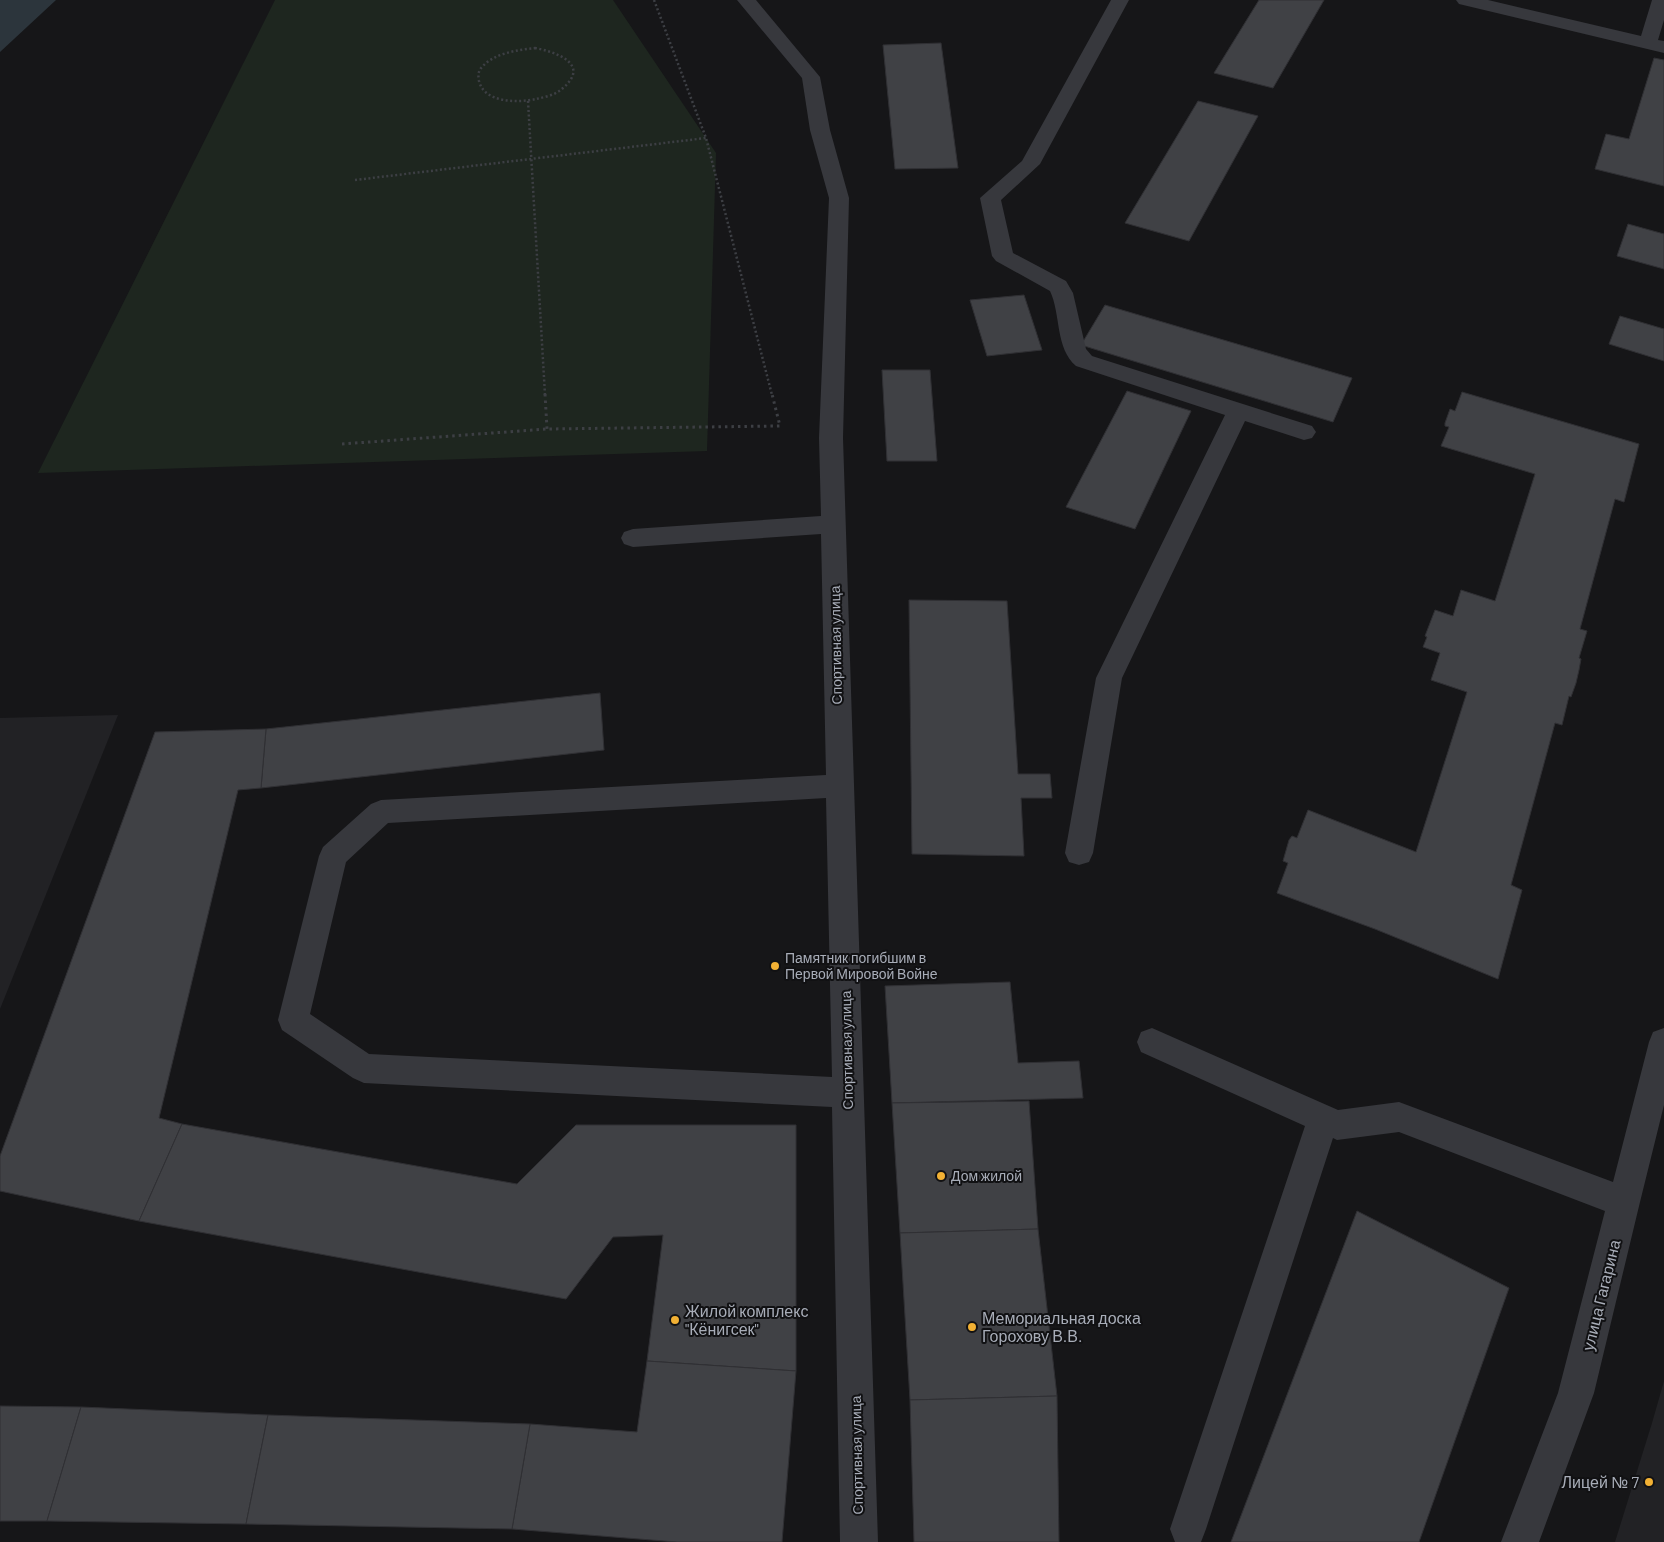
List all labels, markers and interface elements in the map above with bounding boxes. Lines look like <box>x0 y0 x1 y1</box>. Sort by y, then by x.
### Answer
street label: Спортивная улица <box>826 585 845 705</box>
place label: Памятник погибшим в Первой Мировой Войне <box>785 949 938 982</box>
marker: Памятник погибшим в Первой Мировой Войне <box>769 960 781 972</box>
street label: Спортивная улица <box>837 990 856 1110</box>
place label: Дом жилой <box>951 1167 1022 1184</box>
marker: Дом жилой <box>935 1170 947 1182</box>
street label: улица Гагарина <box>1578 1237 1624 1352</box>
place label: Жилой комплекс "Кёнигсек" <box>685 1301 808 1338</box>
place label: Мемориальная доска Горохову В.В. <box>982 1308 1141 1345</box>
marker: Жилой комплекс "Кёнигсек" <box>669 1314 681 1326</box>
marker: Мемориальная доска Горохову В.В. <box>966 1321 978 1333</box>
street label: Спортивная улица <box>847 1395 866 1515</box>
place label: Лицей № 7 <box>1562 1472 1639 1491</box>
marker: Лицей № 7 <box>1643 1476 1655 1488</box>

